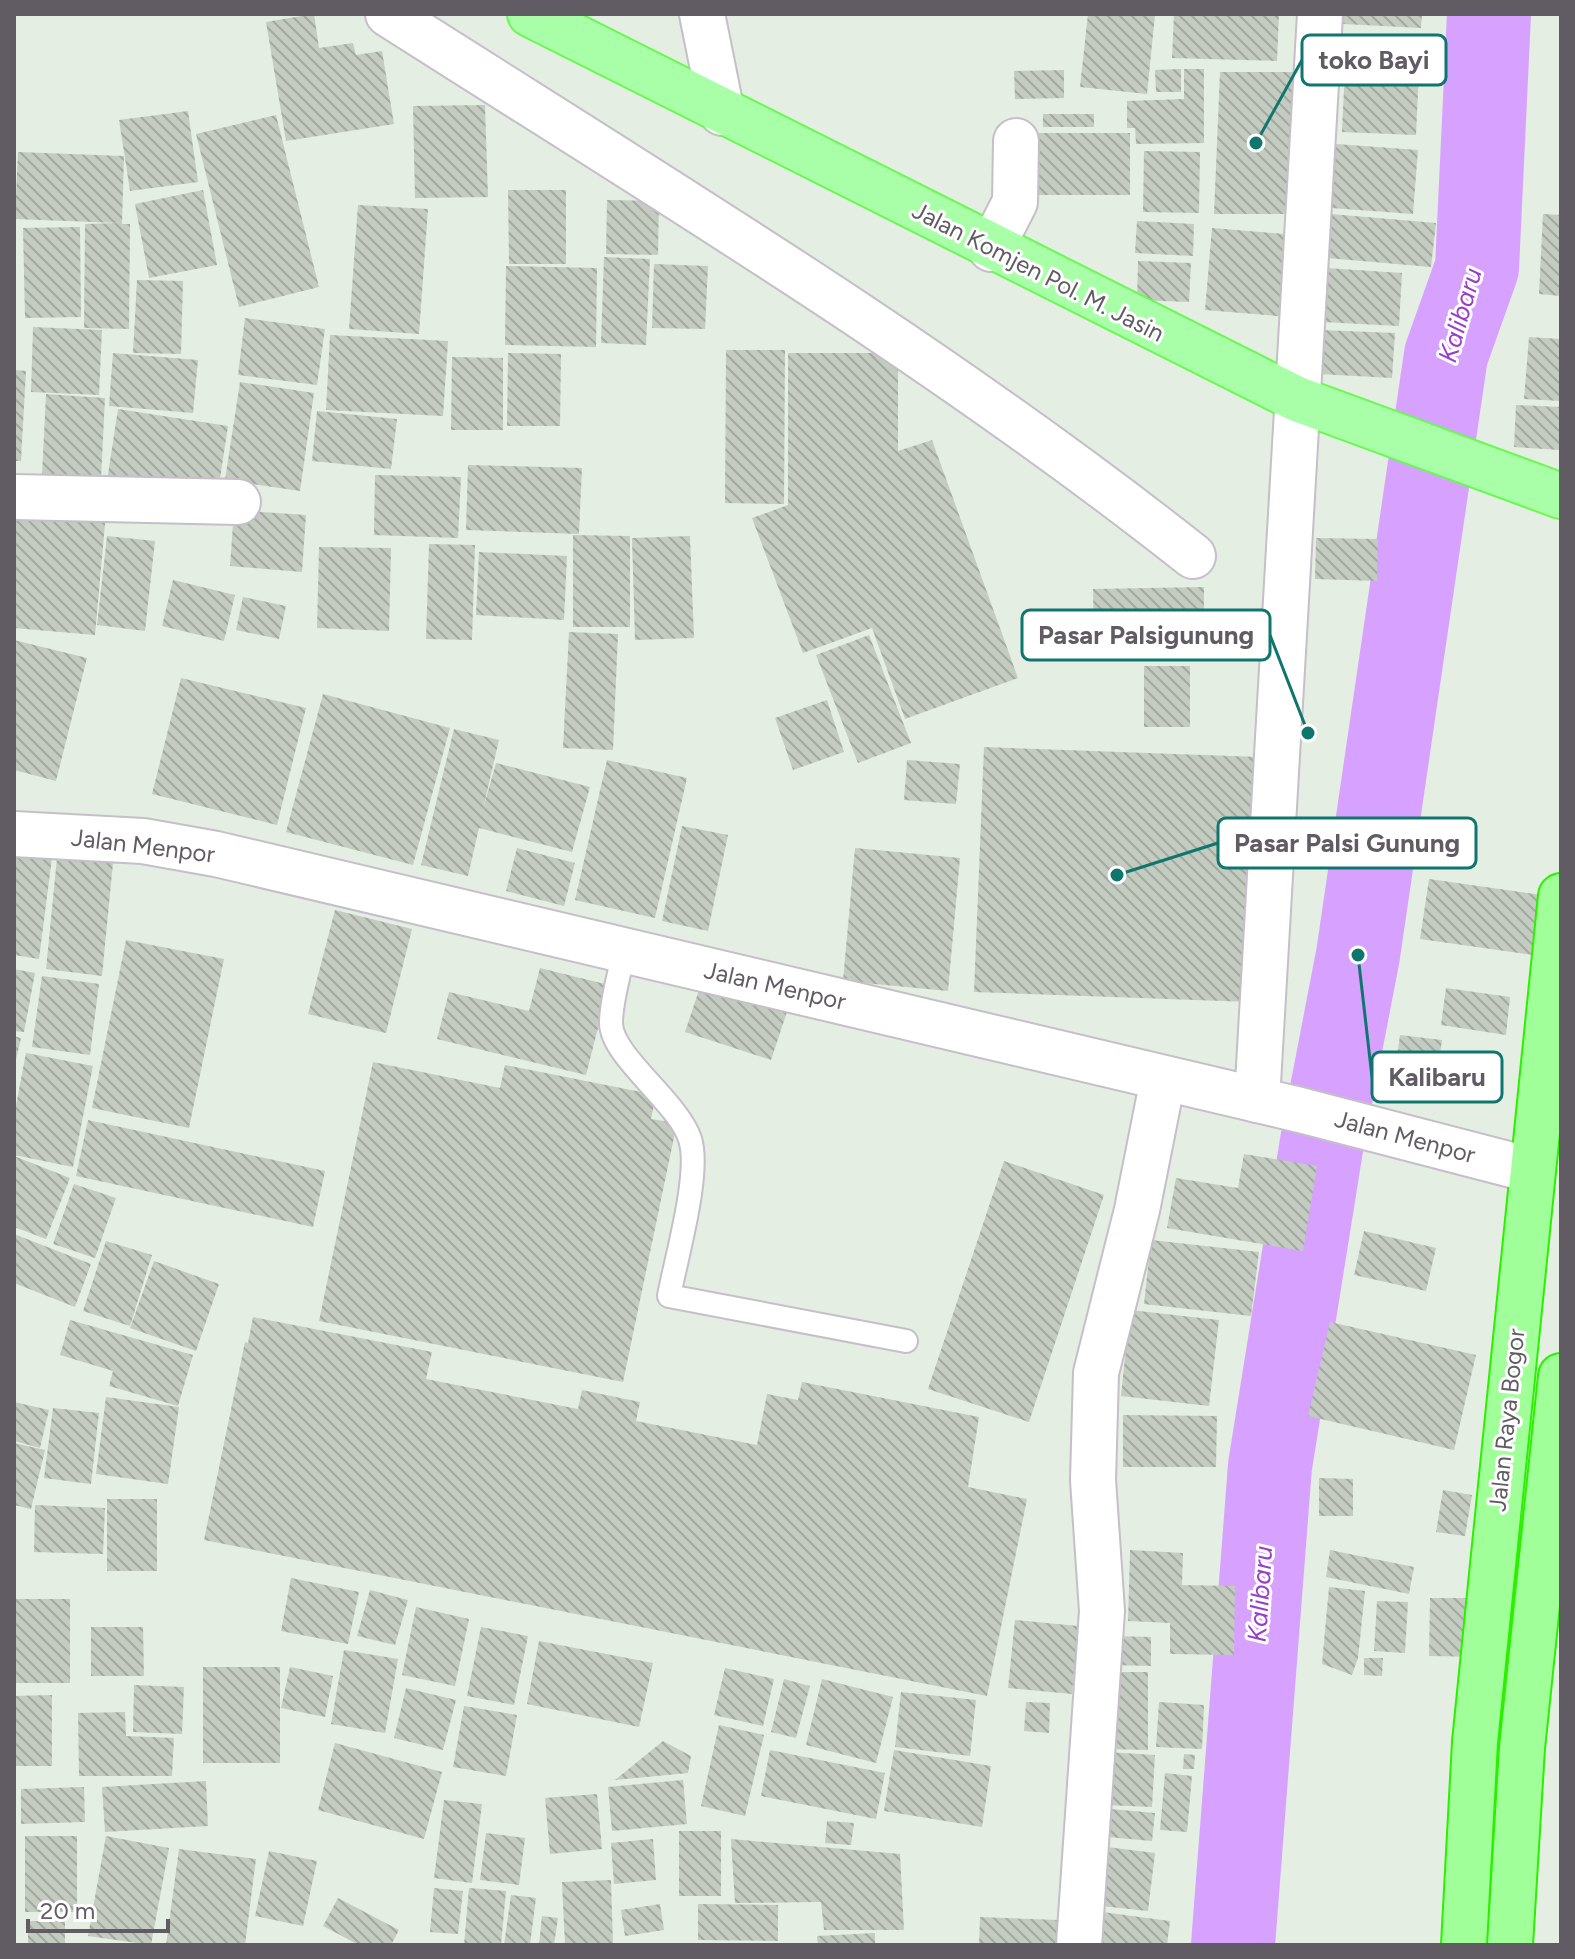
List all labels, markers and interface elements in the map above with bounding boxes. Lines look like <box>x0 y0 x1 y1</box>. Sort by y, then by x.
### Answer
callout: toko Bayi <box>1302 35 1446 85</box>
text: toko Bayi <box>1318 44 1430 76</box>
street label: Jalan Komjen Pol. M. Jasin <box>907 195 1169 348</box>
water label: Kalibaru <box>1431 264 1489 366</box>
callout: Pasar Palsigunung <box>1022 610 1270 660</box>
text: Pasar Palsigunung <box>1038 619 1254 651</box>
callout: Pasar Palsi Gunung <box>1218 818 1476 868</box>
street label: Jalan Menpor <box>70 822 217 869</box>
text: Pasar Palsi Gunung <box>1234 827 1460 859</box>
street label: Jalan Menpor <box>701 955 849 1016</box>
callout: Kalibaru <box>1372 1052 1502 1102</box>
text: Kalibaru <box>1388 1061 1486 1093</box>
street label: Jalan Menpor <box>1332 1104 1479 1169</box>
street label: Jalan Raya Bogor <box>1482 1327 1531 1513</box>
water label: Kalibaru <box>1241 1545 1279 1643</box>
scale bar <box>28 1883 168 1933</box>
text: 20 m <box>40 1896 95 1925</box>

